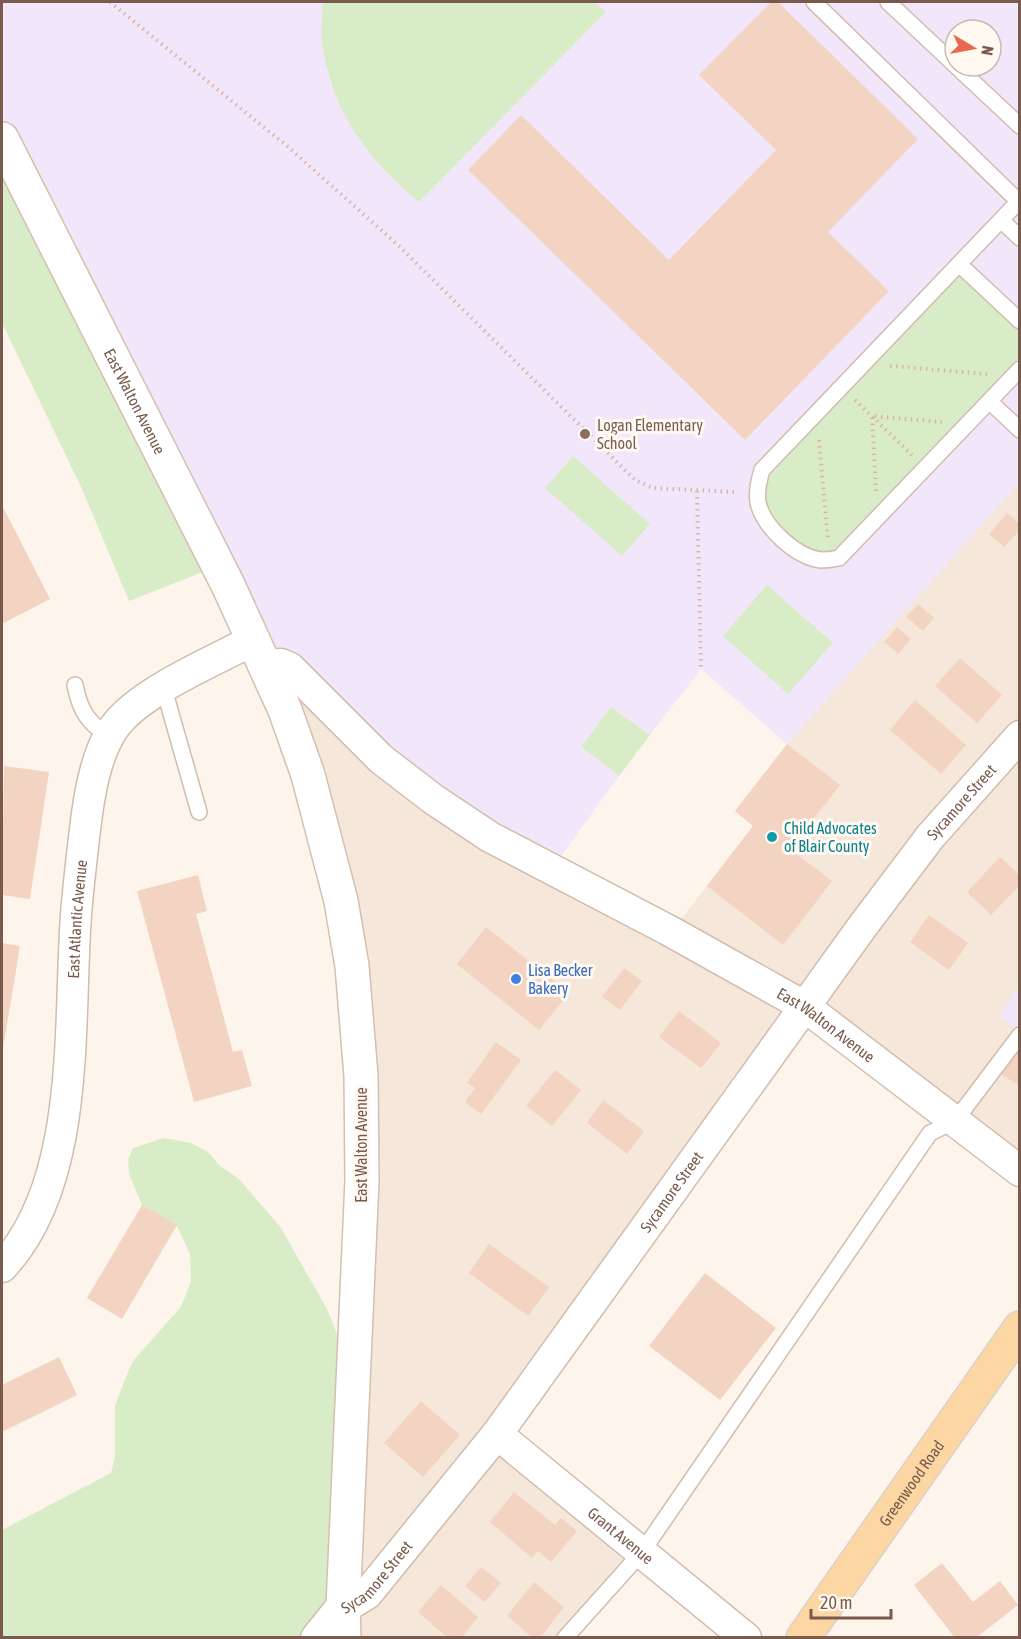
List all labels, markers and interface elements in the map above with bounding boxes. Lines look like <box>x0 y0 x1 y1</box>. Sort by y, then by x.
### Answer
north arrow <box>943 18 1003 78</box>
text: N <box>978 44 997 57</box>
street label: East Walton Avenue <box>101 346 169 457</box>
place label: Logan Elementary School <box>597 416 703 452</box>
marker: Logan Elementary School <box>578 427 592 441</box>
street label: Sycamore Street <box>923 760 1000 843</box>
place label: Child Advocates of Blair County <box>784 819 877 856</box>
marker: Child Advocates of Blair County <box>765 830 779 844</box>
street label: East Atlantic Avenue <box>64 859 90 979</box>
place label: Lisa Becker Bakery <box>528 961 593 998</box>
marker: Lisa Becker Bakery <box>509 972 523 986</box>
street label: East Walton Avenue <box>774 984 878 1066</box>
street label: East Walton Avenue <box>352 1087 370 1203</box>
street label: Sycamore Street <box>636 1148 707 1235</box>
street label: Greenwood Road <box>875 1437 948 1529</box>
street label: Grant Avenue <box>584 1503 657 1567</box>
street label: Sycamore Street <box>338 1537 416 1617</box>
scale bar <box>811 1582 890 1620</box>
text: 20 m <box>820 1592 852 1613</box>

